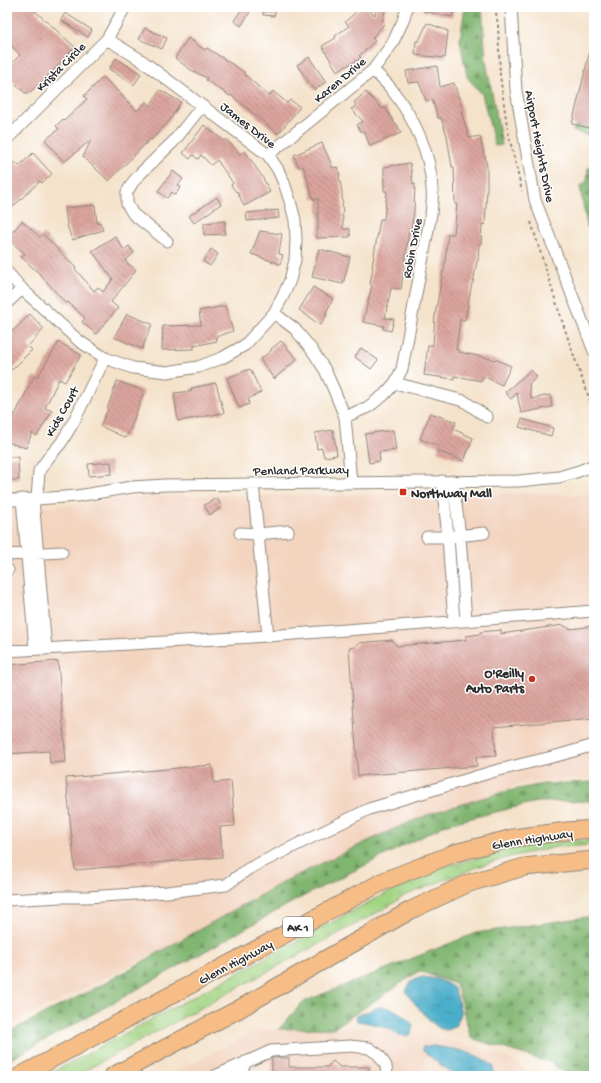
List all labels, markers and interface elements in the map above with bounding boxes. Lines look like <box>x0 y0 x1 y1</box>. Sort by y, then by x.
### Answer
street label: Krista Circle <box>34 40 90 95</box>
street label: Karen Drive <box>312 55 370 107</box>
street label: Airport Heights Drive <box>520 89 557 204</box>
street label: James Drive <box>217 100 278 152</box>
street label: Robin Drive <box>400 217 427 280</box>
street label: Kids Court <box>43 383 84 440</box>
street label: Penland Parkway <box>252 463 350 480</box>
marker: Northway Mall <box>398 487 408 497</box>
place label: Northway Mall <box>411 487 492 502</box>
place label: O'Reilly Auto Parts <box>465 667 525 697</box>
marker: O'Reilly Auto Parts <box>527 674 537 684</box>
street label: Glenn Highway <box>491 827 574 854</box>
road number: AK 1 <box>283 917 313 937</box>
street label: Glenn Highway <box>197 937 276 989</box>

